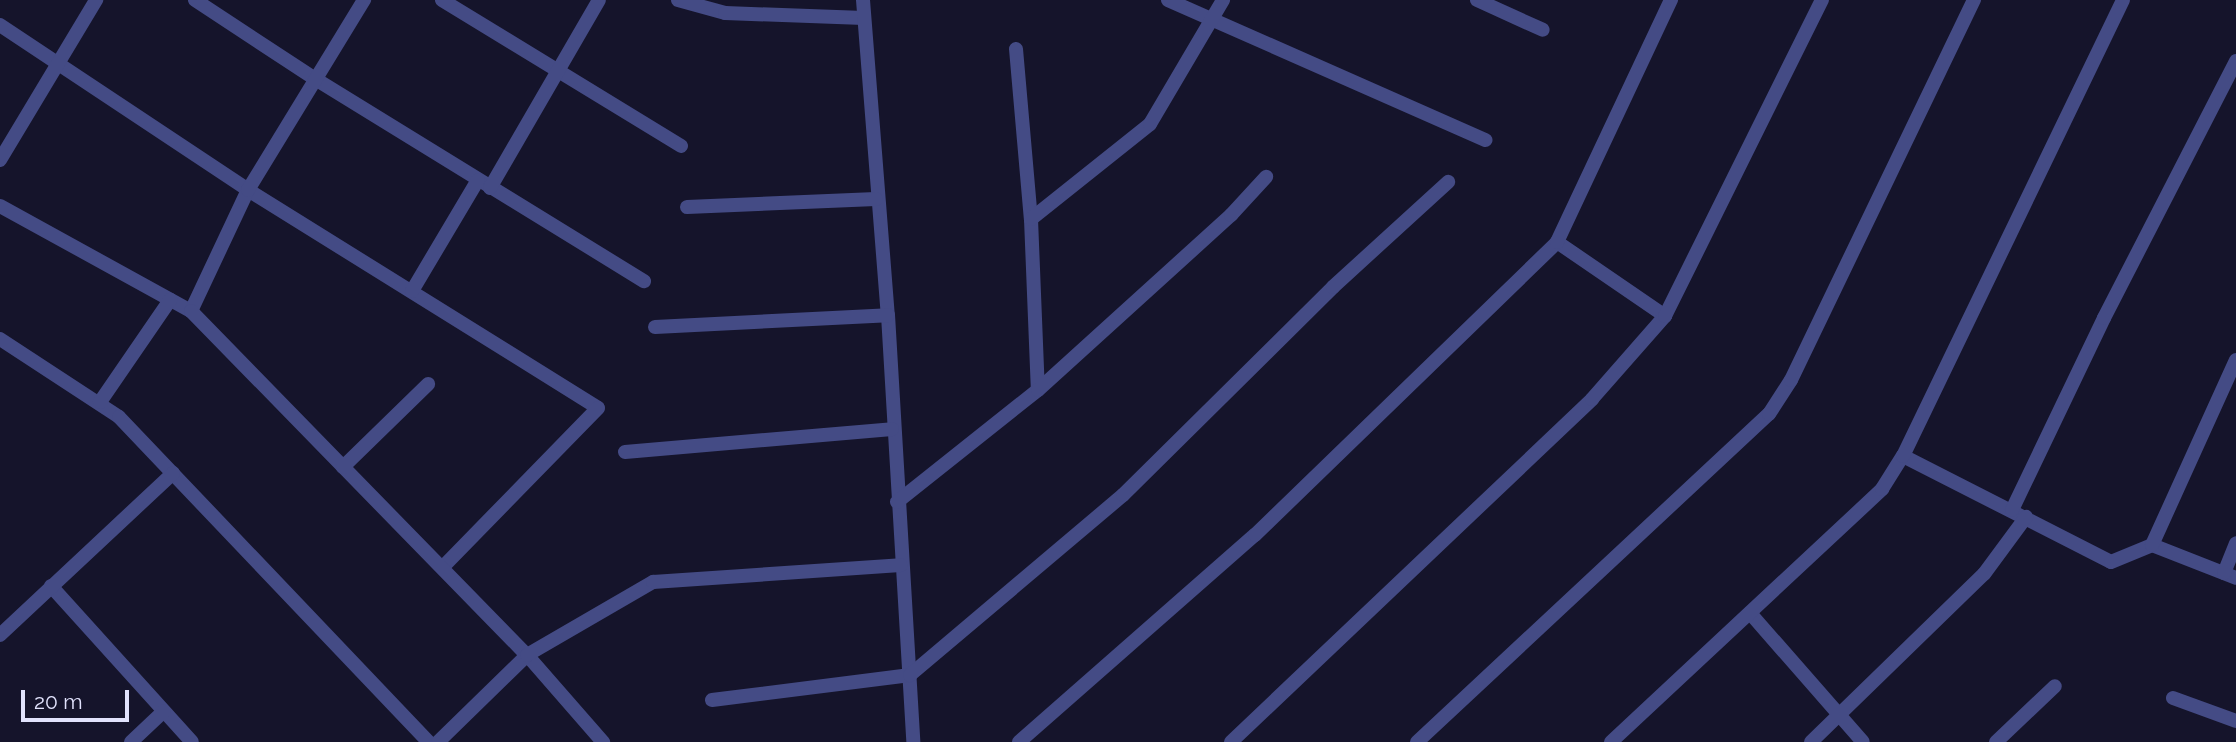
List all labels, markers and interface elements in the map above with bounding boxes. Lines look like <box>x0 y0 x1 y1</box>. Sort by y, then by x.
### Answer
scale bar <box>24 676 133 720</box>
text: 20 m <box>34 689 82 714</box>

